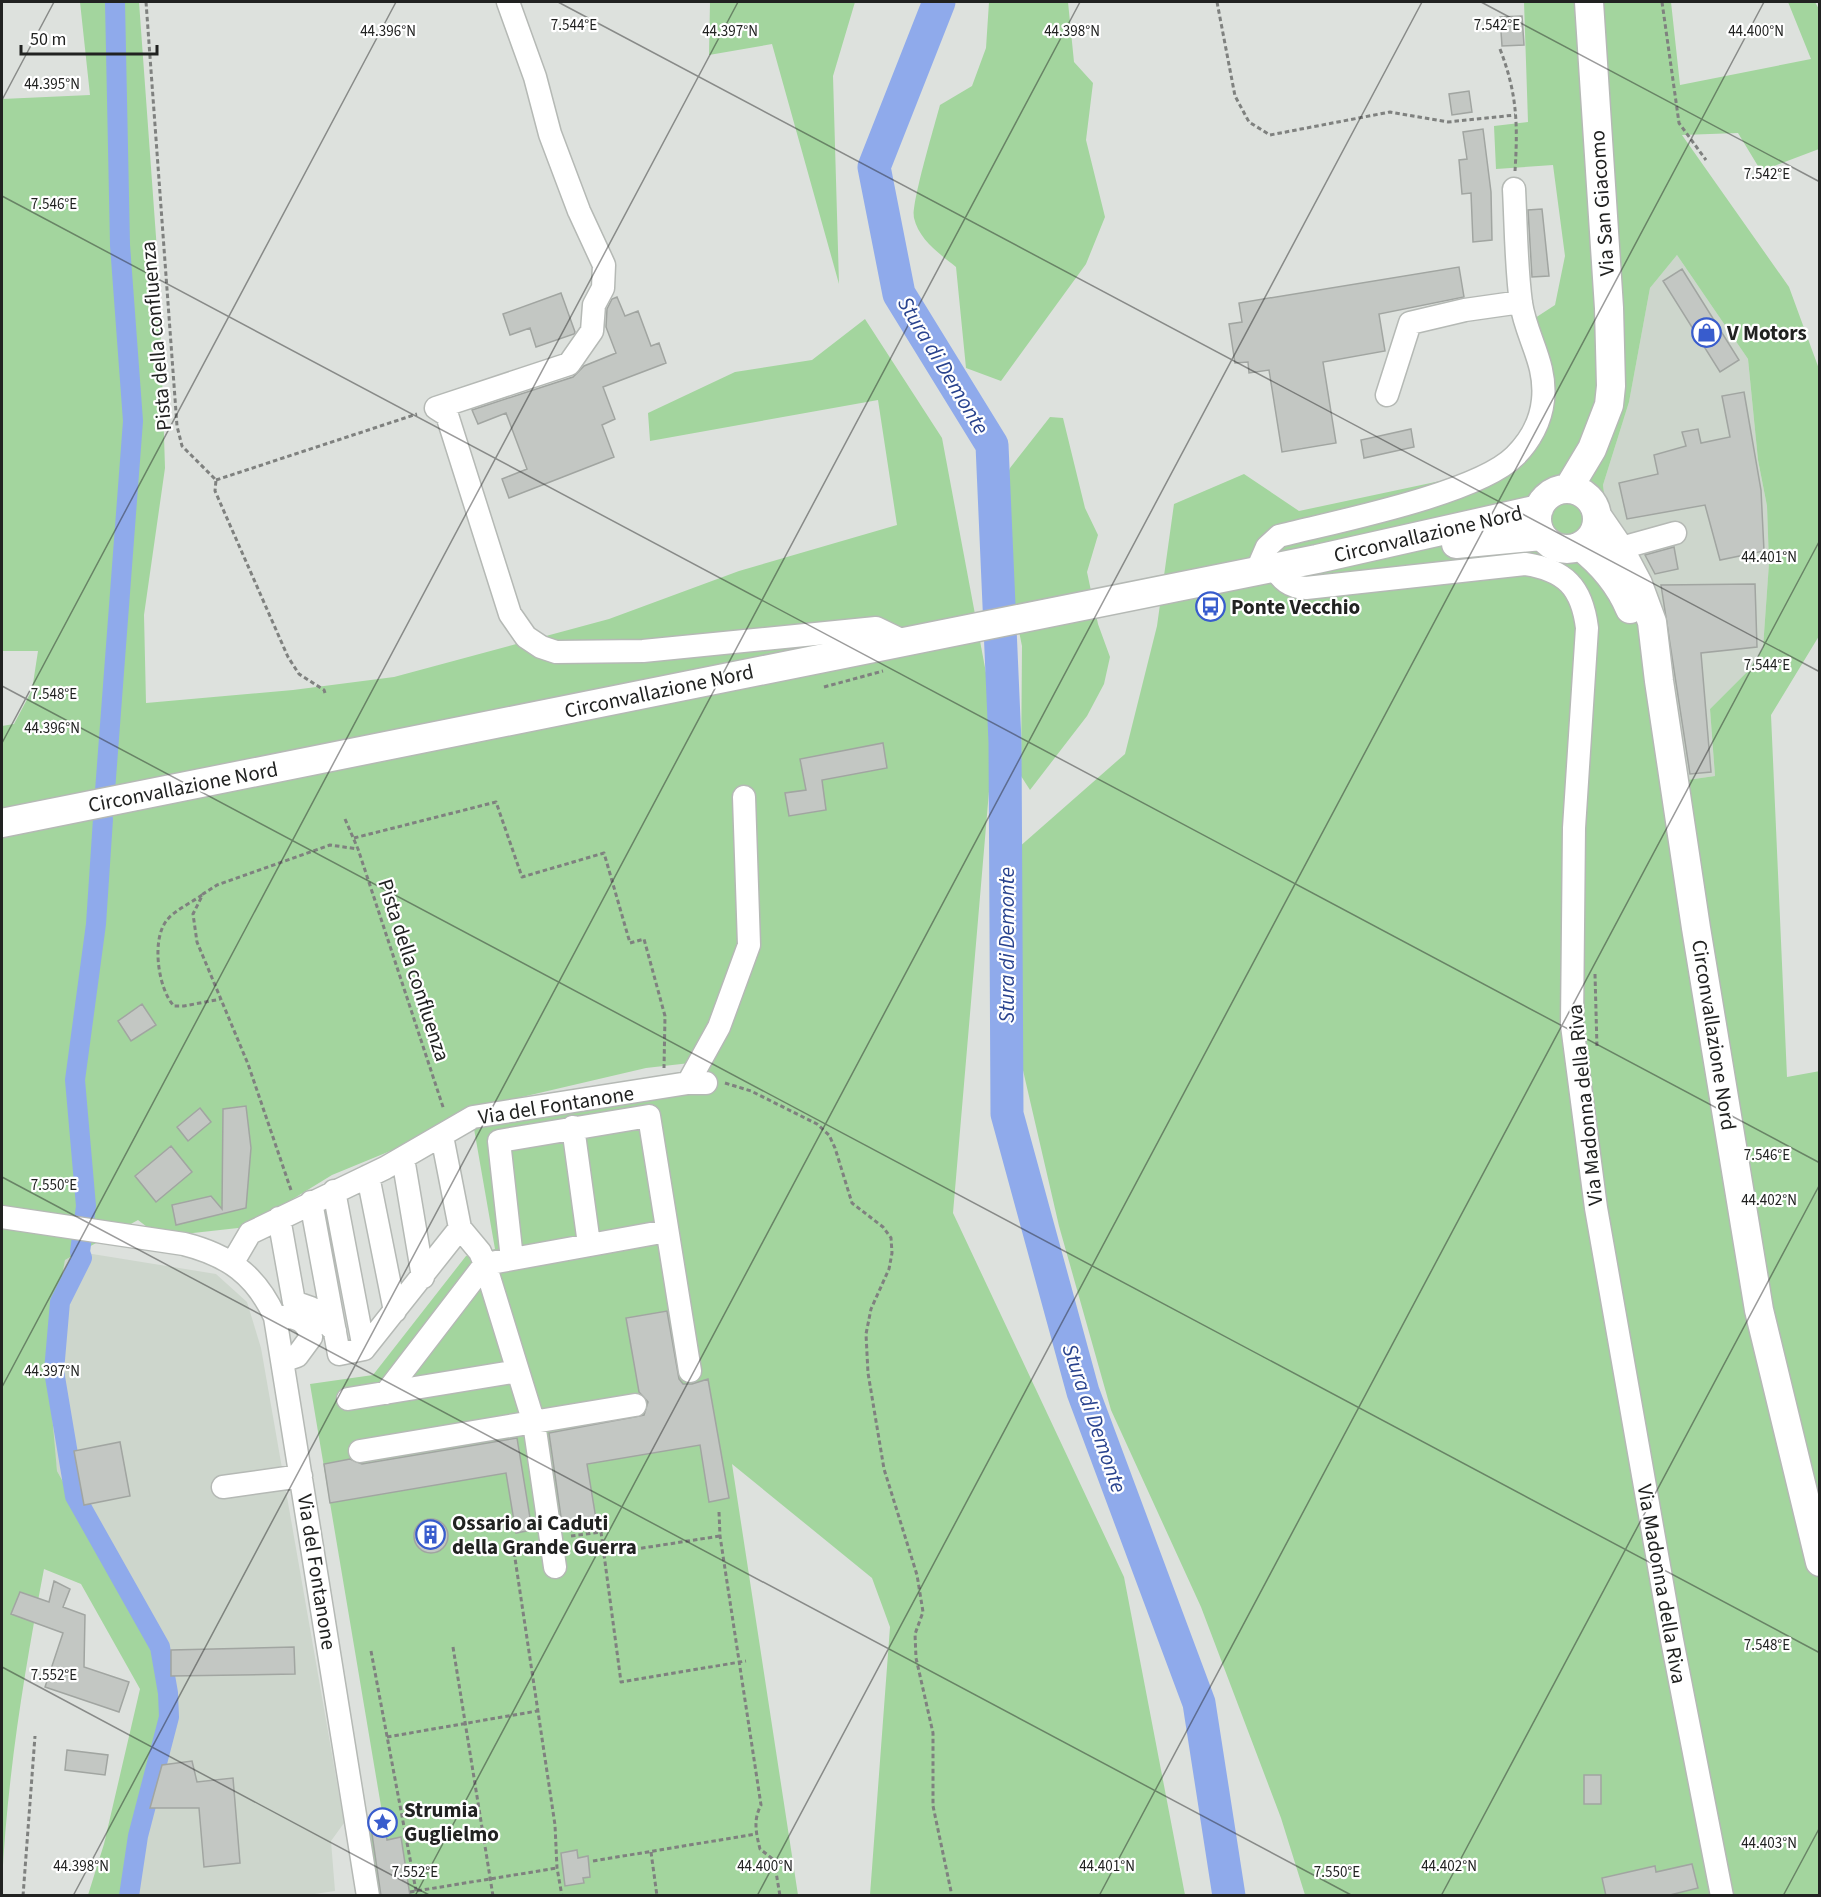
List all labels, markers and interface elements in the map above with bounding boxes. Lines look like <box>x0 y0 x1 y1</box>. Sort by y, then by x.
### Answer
text: 7.544°E <box>551 15 597 36</box>
text: 7.542°E <box>1474 15 1520 36</box>
scale bar <box>21 18 158 56</box>
text: 44.396°N <box>360 21 416 42</box>
text: 44.397°N <box>702 21 758 42</box>
text: 44.398°N <box>1044 21 1100 42</box>
text: 44.400°N <box>1728 21 1784 42</box>
text: 50 m <box>30 27 66 52</box>
text: 44.395°N <box>24 74 80 95</box>
street label: Via San Giacomo <box>1582 129 1622 277</box>
text: 7.542°E <box>1744 164 1790 185</box>
text: 7.546°E <box>31 194 77 215</box>
street label: Pista della confluenza <box>133 240 179 432</box>
water label: Stura di Demonte <box>889 290 997 441</box>
shop icon: V Motors <box>1690 317 1722 349</box>
place label: V Motors <box>1726 318 1807 348</box>
street label: Circonvallazione Nord <box>1331 498 1525 570</box>
text: 44.401°N <box>1741 547 1797 568</box>
bus stop icon: Ponte Vecchio <box>1194 591 1226 623</box>
place label: Ponte Vecchio <box>1231 592 1360 622</box>
text: 7.544°E <box>1744 655 1790 676</box>
street label: Circonvallazione Nord <box>562 656 756 726</box>
text: 7.548°E <box>31 684 77 705</box>
text: 44.396°N <box>24 718 80 739</box>
street label: Circonvallazione Nord <box>86 754 280 820</box>
water label: Stura di Demonte <box>991 867 1023 1023</box>
street label: Pista della confluenza <box>370 875 458 1065</box>
street label: Circonvallazione Nord <box>1684 937 1744 1133</box>
street label: Via Madonna della Riva <box>1560 1003 1610 1207</box>
street label: Via del Fontanone <box>476 1078 636 1132</box>
text: 7.546°E <box>1744 1145 1790 1166</box>
text: 7.550°E <box>31 1175 77 1196</box>
text: 44.402°N <box>1741 1190 1797 1211</box>
water label: Stura di Demonte <box>1054 1339 1135 1497</box>
text: 44.397°N <box>24 1361 80 1382</box>
street label: Via Madonna della Riva <box>1630 1482 1694 1686</box>
street label: Via del Fontanone <box>290 1492 344 1652</box>
place label: Ossario ai Caduti della Grande Guerra <box>452 1508 637 1562</box>
building icon: Ossario ai Caduti della Grande Guerra <box>415 1519 447 1551</box>
text: 7.548°E <box>1744 1635 1790 1656</box>
text: 7.552°E <box>31 1665 77 1686</box>
place label: Strumia Guglielmo <box>404 1795 499 1849</box>
place icon: Strumia Guglielmo <box>367 1806 399 1838</box>
text: 44.403°N <box>1741 1833 1797 1854</box>
text: 44.398°N <box>53 1856 109 1877</box>
text: 44.400°N <box>737 1856 793 1877</box>
text: 44.401°N <box>1079 1856 1135 1877</box>
text: 44.402°N <box>1421 1856 1477 1877</box>
text: 7.552°E <box>392 1862 438 1883</box>
text: 7.550°E <box>1314 1862 1360 1883</box>

